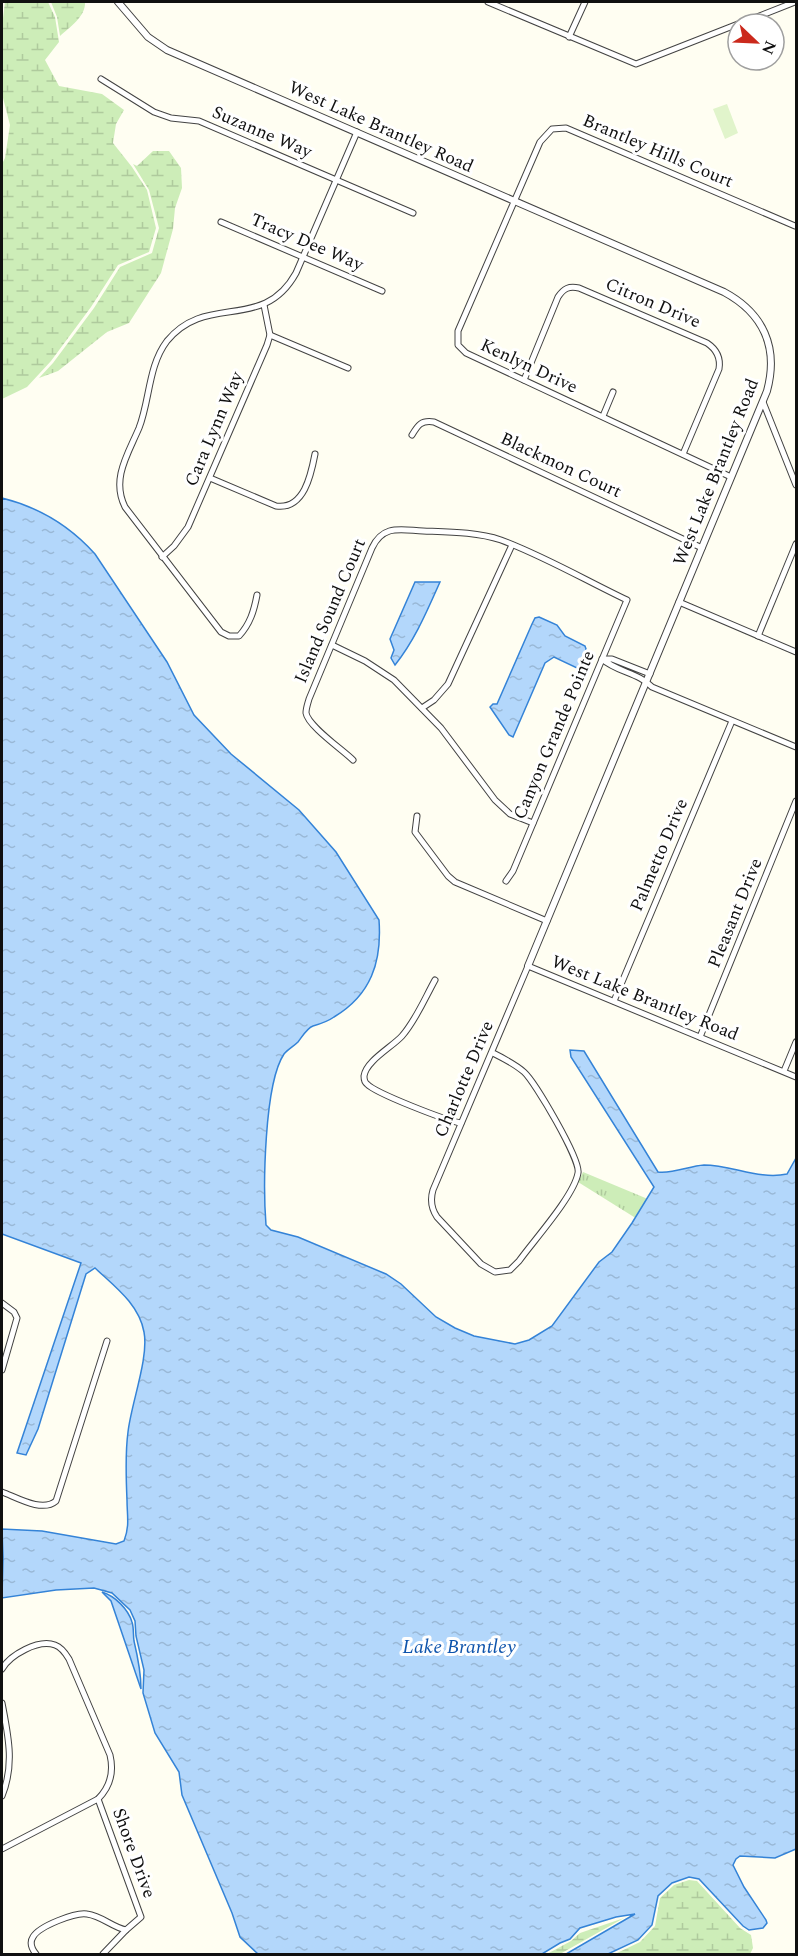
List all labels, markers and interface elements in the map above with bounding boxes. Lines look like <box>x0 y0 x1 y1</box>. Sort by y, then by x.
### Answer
north arrow <box>726 12 786 72</box>
text: N <box>755 37 782 58</box>
street label: West Lake Brantley Road <box>284 74 478 180</box>
street label: Suzanne Way <box>208 99 317 166</box>
street label: Brantley Hills Court <box>578 107 738 195</box>
street label: Tracy Dee Way <box>246 206 369 278</box>
street label: Citron Drive <box>601 271 705 335</box>
street label: Kenlyn Drive <box>476 332 582 400</box>
street label: Cara Lynn Way <box>178 366 251 491</box>
street label: West Lake Brantley Road <box>666 374 766 570</box>
street label: Blackmon Court <box>496 425 626 505</box>
street label: Island Sound Court <box>287 534 373 688</box>
street label: Canyon Grande Pointe <box>506 646 602 824</box>
street label: Palmetto Drive <box>623 794 695 916</box>
street label: Pleasant Drive <box>701 854 769 972</box>
street label: West Lake Brantley Road <box>547 948 743 1048</box>
street label: Charlotte Drive <box>427 1016 501 1142</box>
water label: Lake Brantley <box>402 1632 516 1662</box>
street label: Shore Drive <box>105 1804 163 1902</box>

